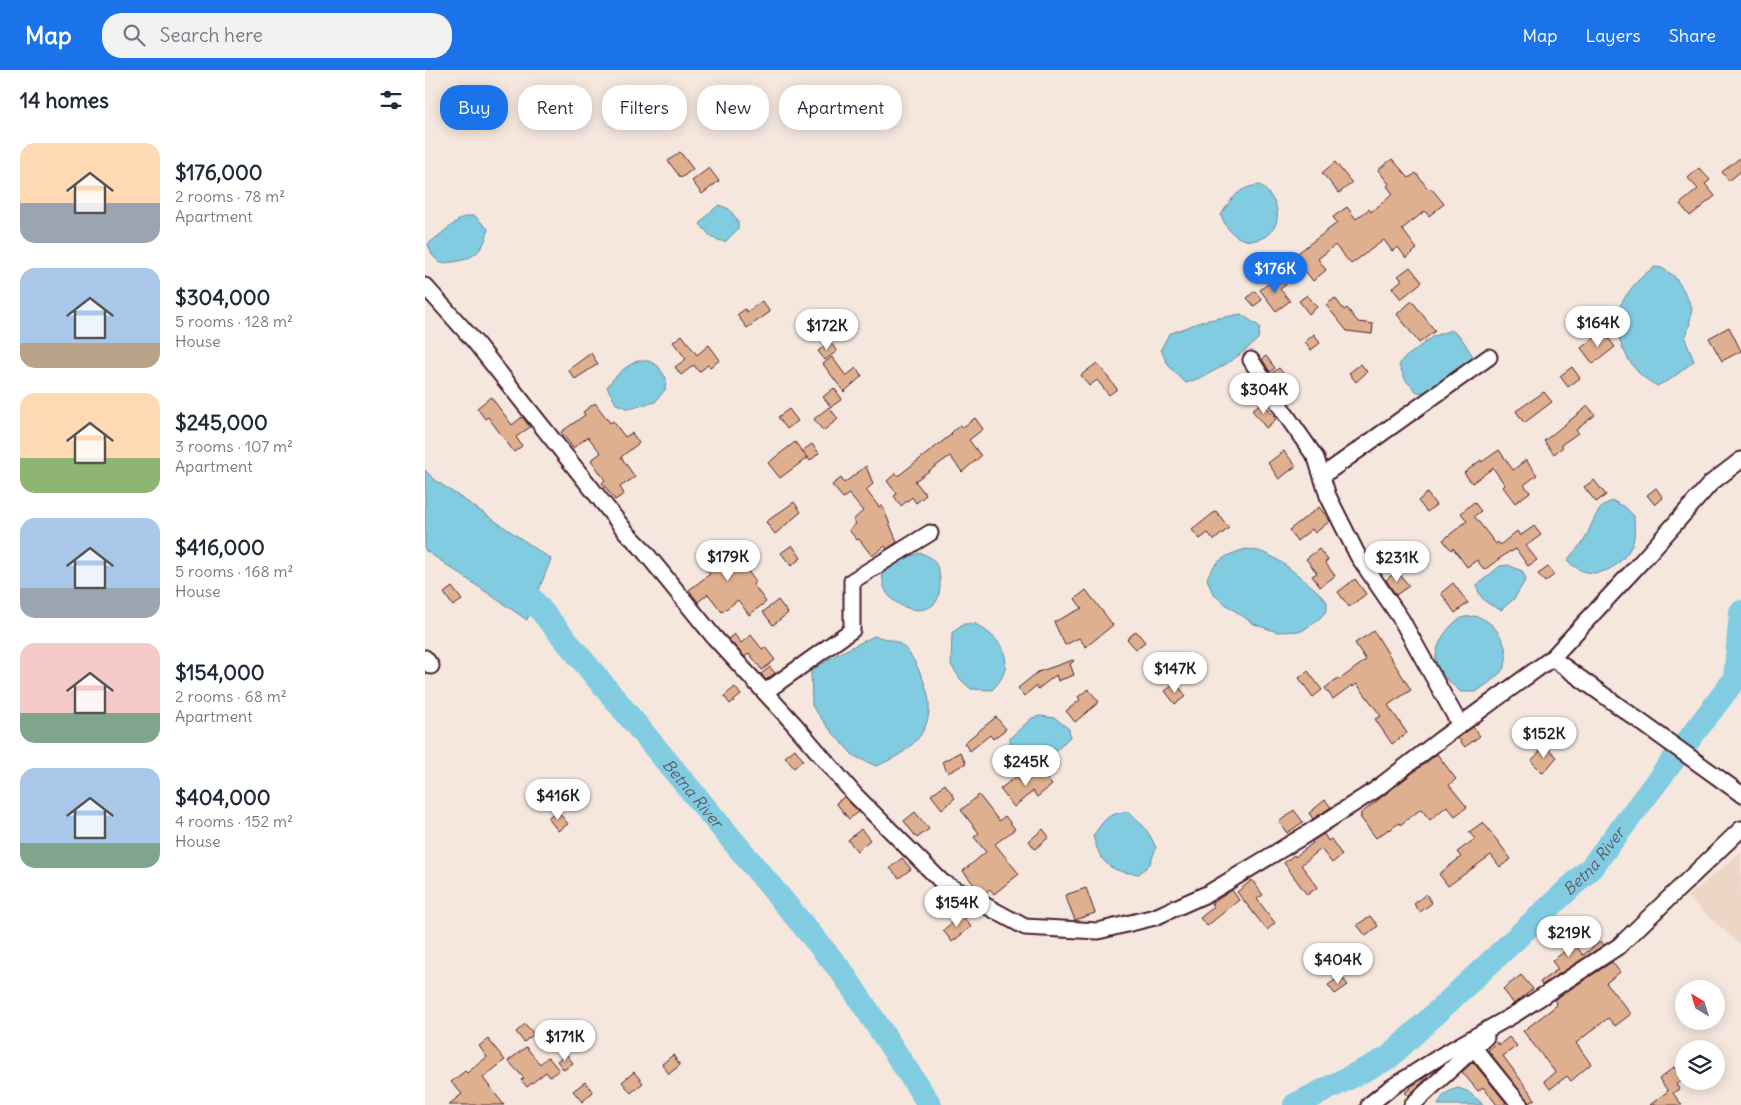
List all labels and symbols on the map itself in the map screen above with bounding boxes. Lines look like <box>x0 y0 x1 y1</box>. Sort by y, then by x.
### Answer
pin: $176K <box>1240 252 1310 294</box>
pin: $164K <box>1563 306 1633 348</box>
pin: $172K <box>792 308 862 351</box>
pin: $304K <box>1229 372 1299 415</box>
pin: $179K <box>693 540 763 582</box>
pin: $231K <box>1362 540 1432 583</box>
pin: $147K <box>1140 652 1210 694</box>
pin: $152K <box>1509 716 1579 759</box>
pin: $245K <box>991 744 1061 787</box>
water label: Betna River <box>659 755 729 834</box>
pin: $416K <box>523 778 593 821</box>
water label: Betna River <box>1559 821 1630 899</box>
pin: $154K <box>922 886 992 928</box>
pin: $219K <box>1534 916 1604 958</box>
pin: $404K <box>1303 942 1373 985</box>
north arrow <box>1675 980 1725 1030</box>
pin: $171K <box>530 1020 600 1062</box>

